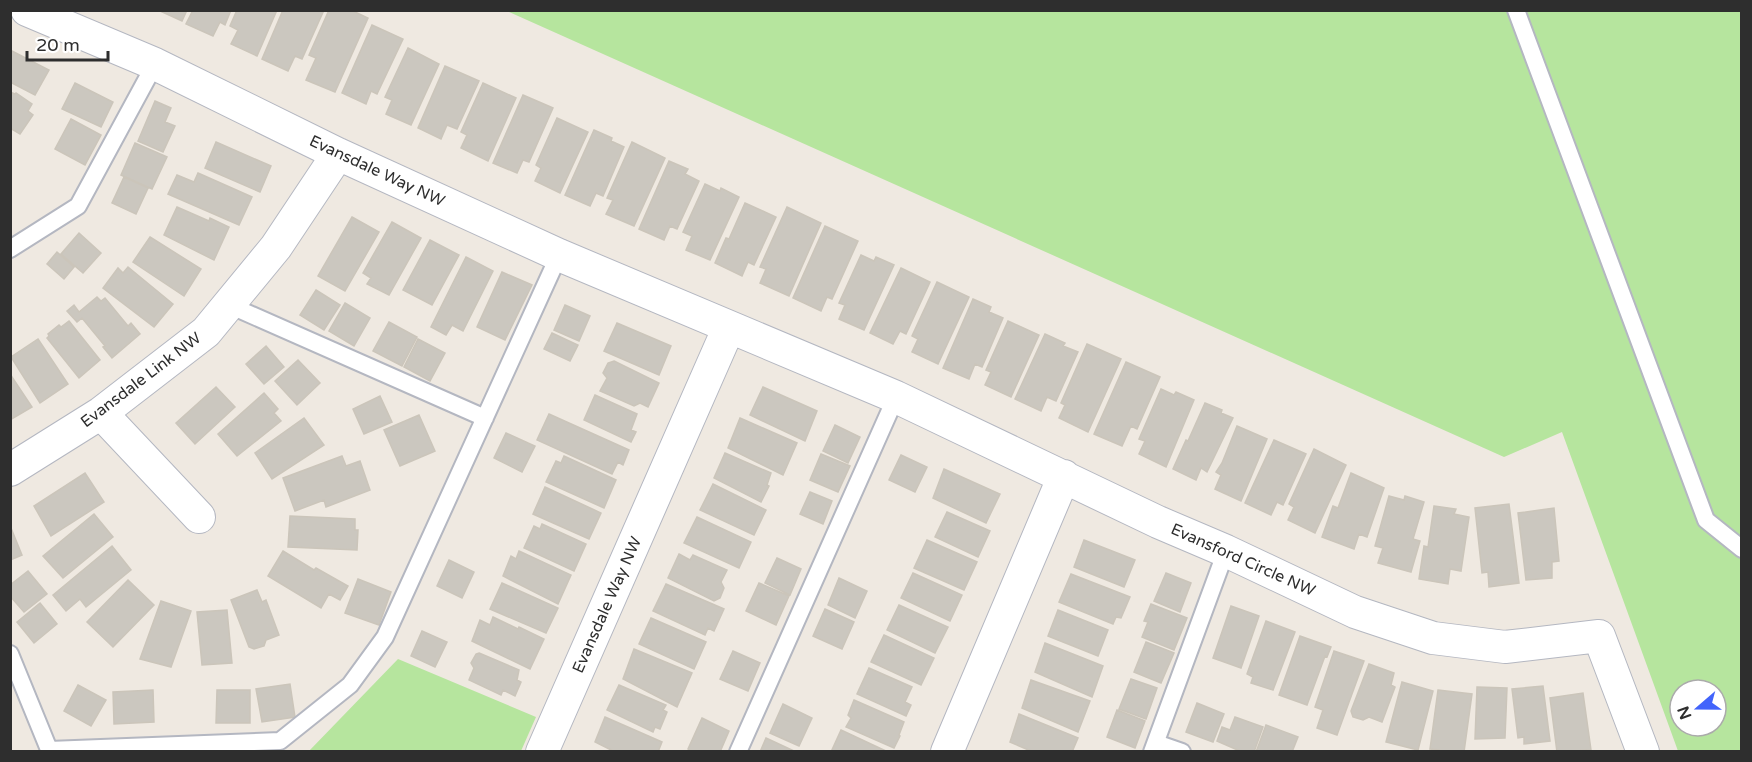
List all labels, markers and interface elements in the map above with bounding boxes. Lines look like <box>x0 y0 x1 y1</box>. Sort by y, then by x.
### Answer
scale bar <box>27 24 108 62</box>
text: 20 m <box>36 34 80 56</box>
street label: Evansdale Way NW <box>306 131 448 211</box>
street label: Evansdale Link NW <box>77 328 205 432</box>
street label: Evansford Circle NW <box>1168 519 1318 601</box>
street label: Evansdale Way NW <box>568 534 646 676</box>
north arrow <box>1668 678 1728 738</box>
text: N <box>1673 703 1696 722</box>

